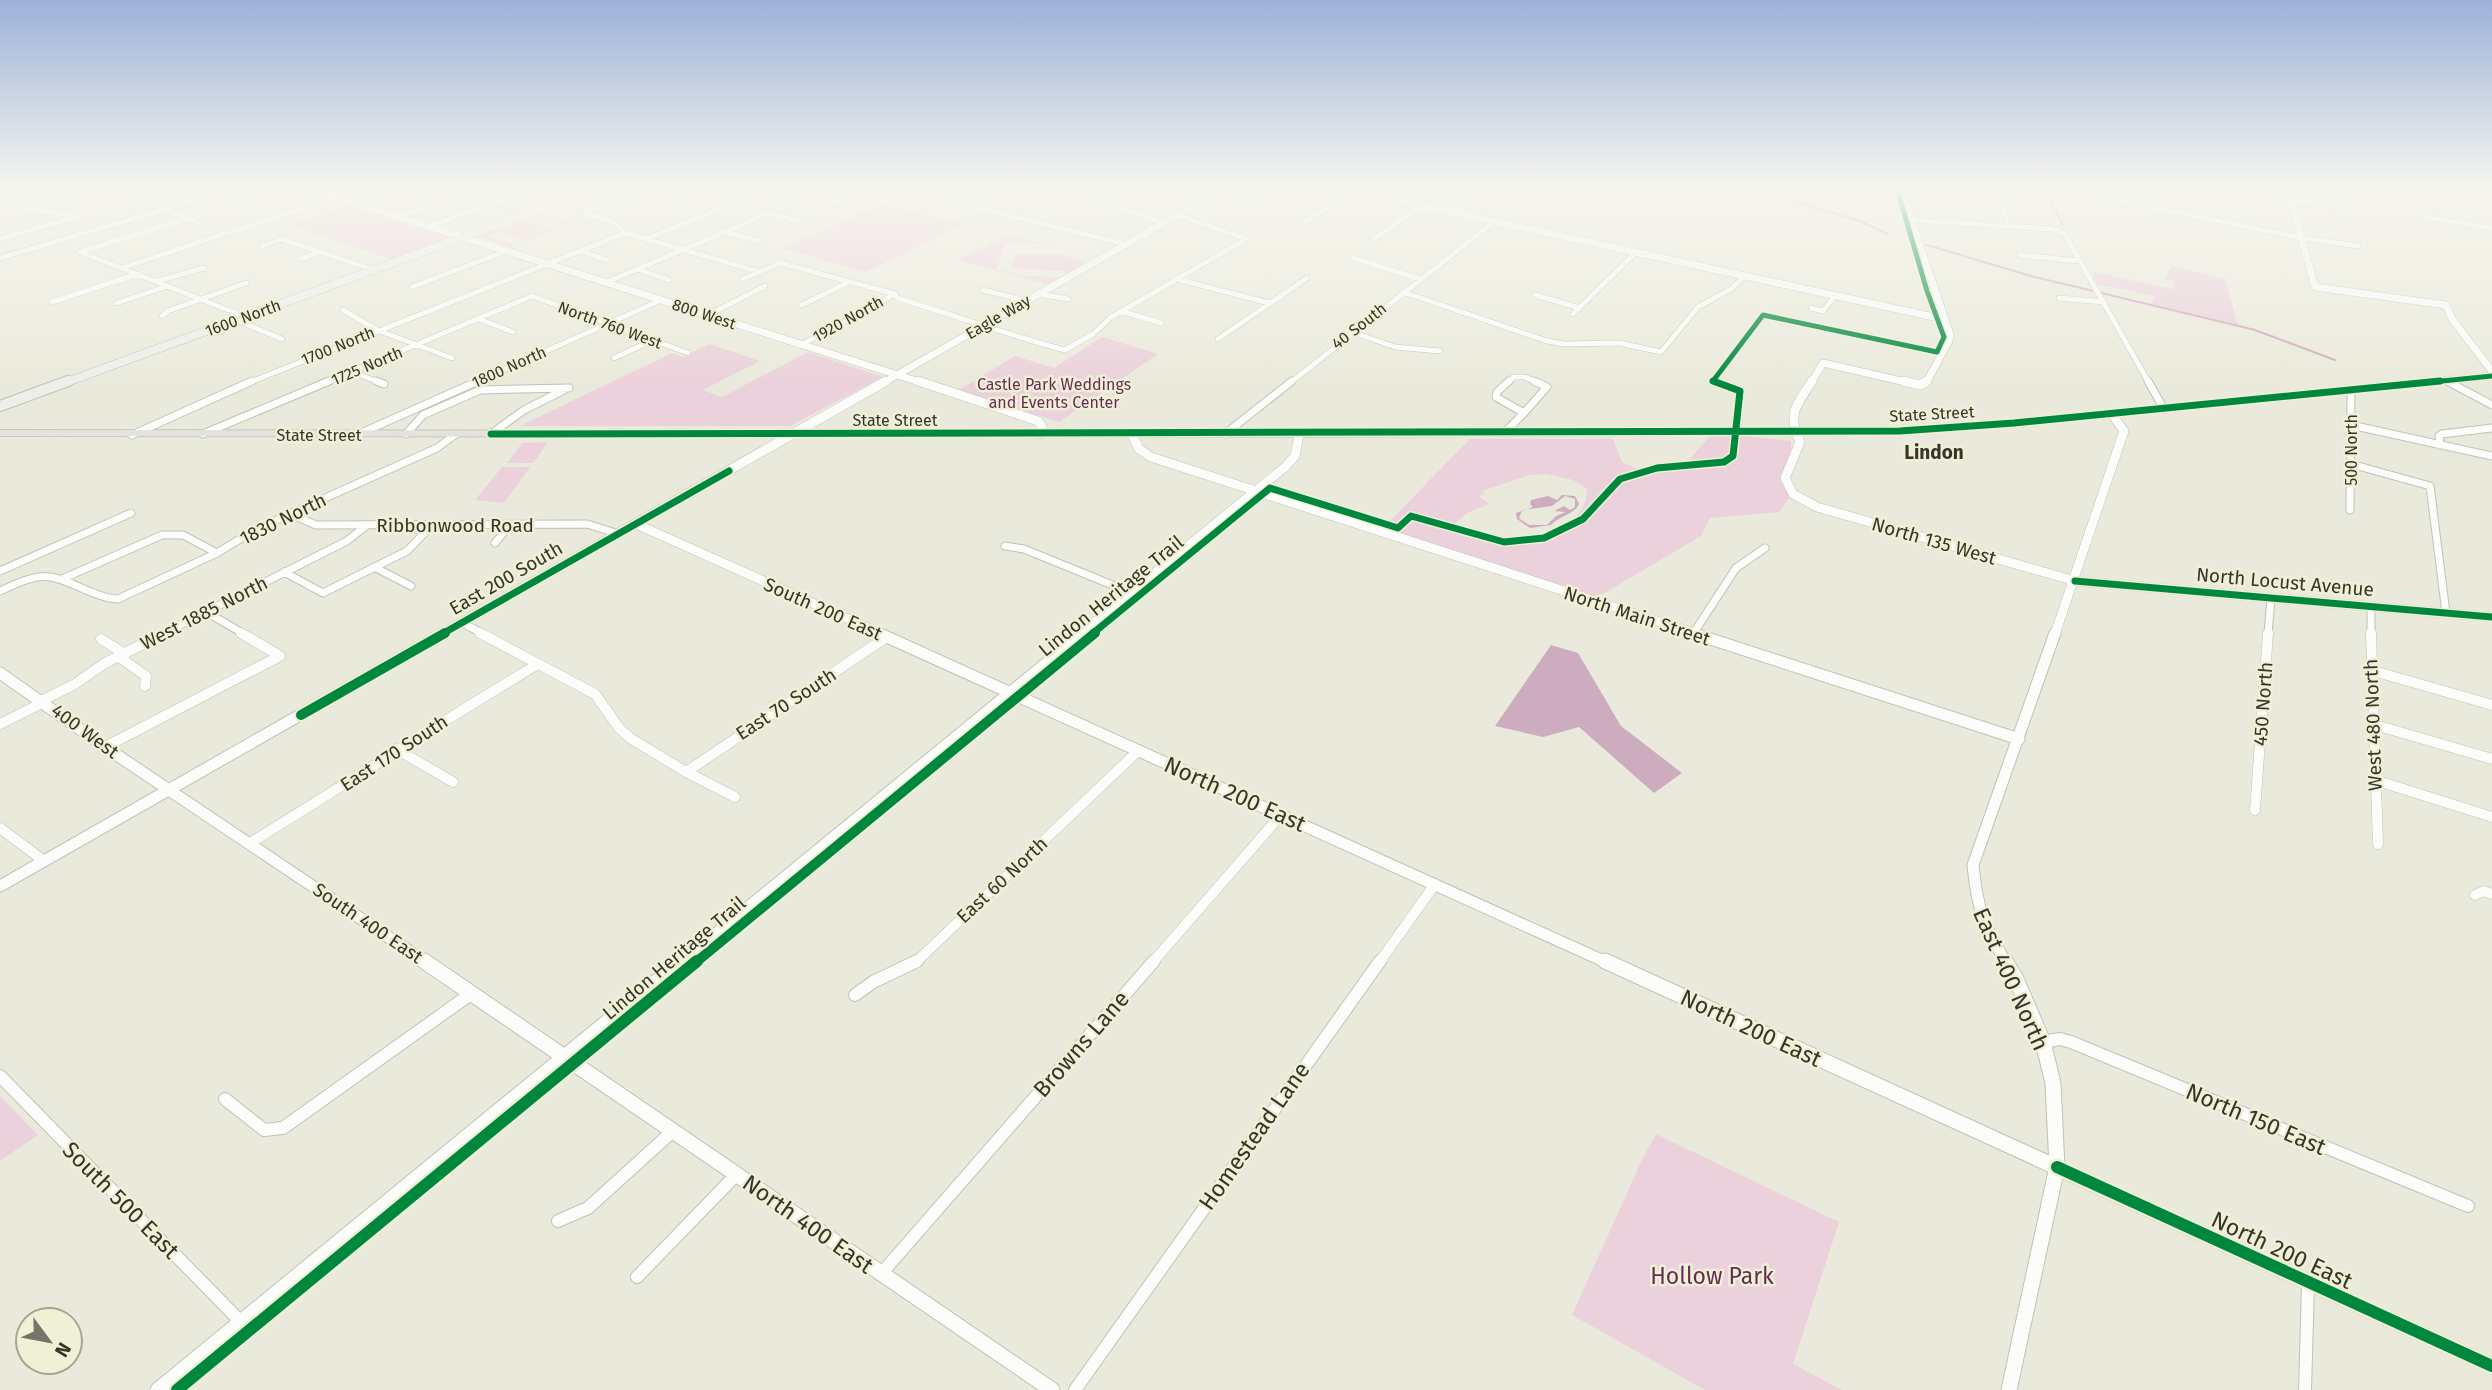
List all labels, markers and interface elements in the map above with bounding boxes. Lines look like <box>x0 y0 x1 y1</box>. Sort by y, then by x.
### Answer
street label: Eagle Way <box>962 291 1034 343</box>
street label: 1920 North <box>809 292 887 346</box>
street label: 800 West <box>670 295 739 333</box>
street label: 1600 North <box>203 296 283 340</box>
street label: North 760 West <box>555 297 665 353</box>
street label: 40 South <box>1328 299 1390 353</box>
street label: 1700 North <box>298 323 378 369</box>
street label: 1725 North <box>329 342 405 390</box>
street label: 1800 North <box>469 342 549 392</box>
park label: Castle Park Weddings and Events Center <box>977 375 1131 412</box>
street label: State Street <box>1889 402 1975 426</box>
street label: State Street <box>853 411 938 430</box>
street label: 500 North <box>2342 414 2361 486</box>
street label: State Street <box>277 426 362 445</box>
district label: Lindon <box>1904 441 1964 464</box>
street label: 1830 North <box>236 488 330 550</box>
street label: North 135 West <box>1869 512 1999 570</box>
street label: Ribbonwood Road <box>376 514 534 537</box>
street label: Lindon Heritage Trail <box>1034 530 1188 661</box>
street label: East 200 South <box>445 536 567 620</box>
street label: North Locust Avenue <box>2195 563 2375 601</box>
street label: West 1885 North <box>137 571 271 655</box>
street label: South 200 East <box>760 573 886 645</box>
street label: North Main Street <box>1561 581 1713 651</box>
street label: West 480 North <box>2359 659 2387 791</box>
street label: 450 North <box>2249 661 2277 747</box>
street label: East 70 South <box>731 663 841 745</box>
street label: 400 West <box>47 699 123 763</box>
street label: East 170 South <box>336 710 452 796</box>
street label: North 200 East <box>1160 750 1311 838</box>
street label: East 60 North <box>952 832 1052 928</box>
street label: South 400 East <box>309 878 427 968</box>
street label: Lindon Heritage Trail <box>598 891 750 1025</box>
street label: East 400 North <box>1967 903 2055 1055</box>
street label: North 200 East <box>1676 983 1827 1073</box>
street label: Browns Lane <box>1027 985 1135 1103</box>
street label: Homestead Lane <box>1193 1057 1315 1215</box>
street label: North 150 East <box>2182 1077 2331 1161</box>
street label: South 500 East <box>57 1136 186 1265</box>
street label: North 400 East <box>737 1169 879 1280</box>
street label: North 200 East <box>2207 1205 2358 1295</box>
park label: Hollow Park <box>1650 1262 1774 1290</box>
north arrow <box>14 1306 84 1376</box>
text: N <box>50 1338 76 1361</box>

